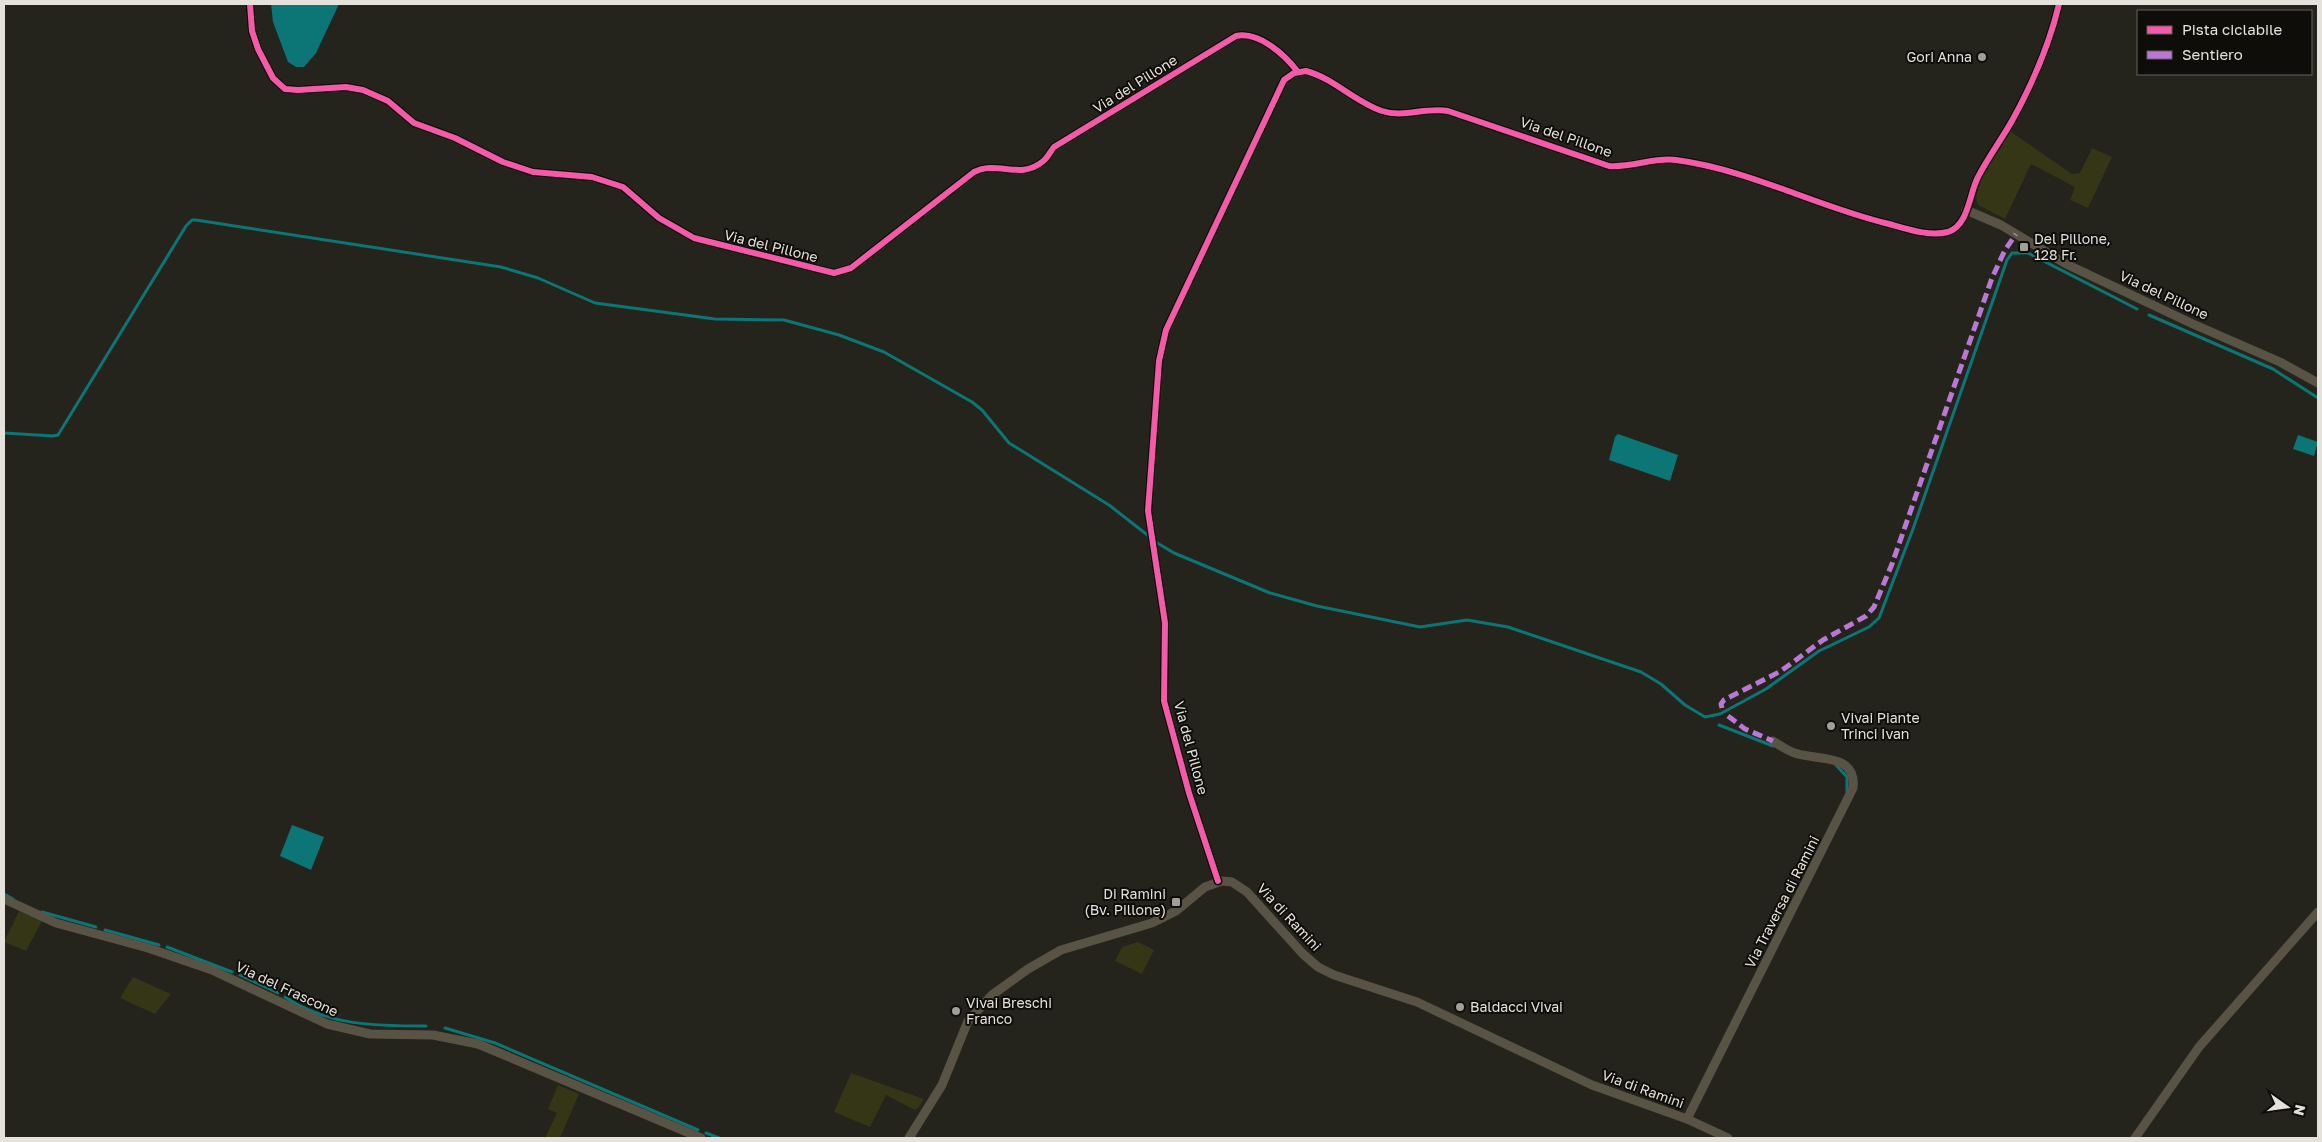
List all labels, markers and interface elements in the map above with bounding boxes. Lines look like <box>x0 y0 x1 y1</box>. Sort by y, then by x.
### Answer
legend <box>2137 10 2312 75</box>
text: Pista ciclabile <box>2182 20 2283 38</box>
text: Sentiero <box>2182 45 2243 63</box>
place label: Gori Anna <box>1907 48 1972 65</box>
street label: Via del Pillone <box>1089 51 1180 116</box>
marker: Gori Anna <box>1976 51 1988 63</box>
street label: Via del Pillone <box>1518 113 1614 160</box>
street label: Via del Pillone <box>722 226 820 265</box>
place label: Del Pillone, 128 Fr. <box>2034 230 2111 263</box>
marker: Del Pillone, 128 Fr. <box>2018 241 2030 253</box>
street label: Via del Pillone <box>2117 267 2211 323</box>
street label: Via del Pillone <box>1171 699 1212 796</box>
place label: Vivai Piante Trinci Ivan <box>1841 709 1920 742</box>
marker: Vivai Piante Trinci Ivan <box>1825 720 1837 732</box>
street label: Via Traversa di Ramini <box>1741 833 1822 971</box>
street label: Via di Ramini <box>1254 879 1325 954</box>
place label: Di Ramini (Bv. Pillone) <box>1085 885 1166 918</box>
marker: Di Ramini (Bv. Pillone) <box>1170 896 1182 908</box>
street label: Via del Frascone <box>233 957 341 1020</box>
place label: Vivai Breschi Franco <box>966 994 1052 1027</box>
place label: Baldacci Vivai <box>1470 998 1563 1015</box>
marker: Baldacci Vivai <box>1454 1001 1466 1013</box>
marker: Vivai Breschi Franco <box>950 1005 962 1017</box>
street label: Via di Ramini <box>1600 1066 1687 1111</box>
north arrow <box>2262 1082 2312 1132</box>
text: N <box>2291 1103 2310 1117</box>

